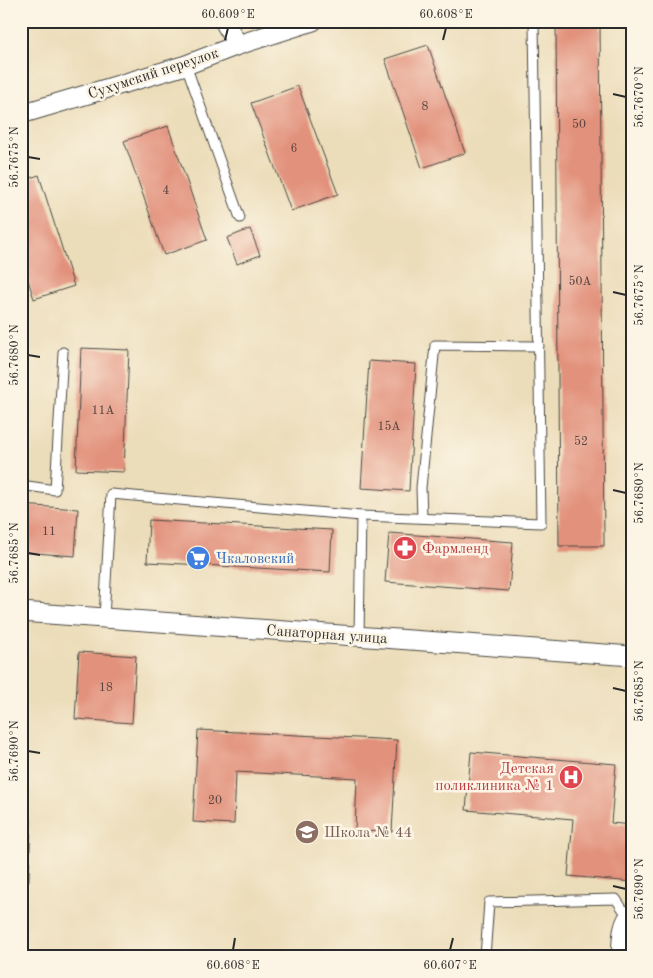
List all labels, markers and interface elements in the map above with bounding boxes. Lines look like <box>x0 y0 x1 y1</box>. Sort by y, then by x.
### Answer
text: 60.609°E <box>201 9 255 21</box>
text: 60.608°E <box>419 9 473 21</box>
street label: Сухумский переулок <box>86 46 221 103</box>
text: 56.7670°N <box>633 66 646 128</box>
house number: 8 <box>422 101 429 113</box>
house number: 50 <box>572 118 586 131</box>
text: 56.7675°N <box>8 126 21 188</box>
house number: 6 <box>291 143 298 155</box>
house number: 4 <box>163 185 170 197</box>
text: 56.7675°N <box>633 264 646 326</box>
house number: 50А <box>568 275 592 288</box>
text: 56.7680°N <box>8 324 21 386</box>
house number: 11А <box>91 405 115 417</box>
house number: 15А <box>377 420 401 433</box>
house number: 52 <box>574 435 588 448</box>
text: 56.7680°N <box>633 462 646 524</box>
text: 56.7685°N <box>8 522 21 584</box>
house number: 11 <box>42 526 56 538</box>
pharmacy icon: Фармленд <box>392 535 418 561</box>
place label: Фармленд <box>422 542 489 557</box>
supermarket icon: Чкаловский <box>185 545 211 571</box>
place label: Чкаловский <box>216 552 294 567</box>
street label: Санаторная улица <box>266 624 389 647</box>
text: 56.7685°N <box>633 660 646 722</box>
house number: 18 <box>99 682 113 694</box>
text: 56.7690°N <box>8 720 21 782</box>
place label: Детская поликлиника № 1 <box>435 762 554 794</box>
hospital icon: Детская поликлиника № 1 <box>558 764 584 790</box>
house number: 20 <box>208 795 222 807</box>
school or university icon: Школа № 44 <box>294 819 320 845</box>
place label: Школа № 44 <box>324 826 412 841</box>
text: 56.7690°N <box>633 858 646 920</box>
text: 60.608°E <box>206 960 260 972</box>
text: 60.607°E <box>423 960 477 972</box>

